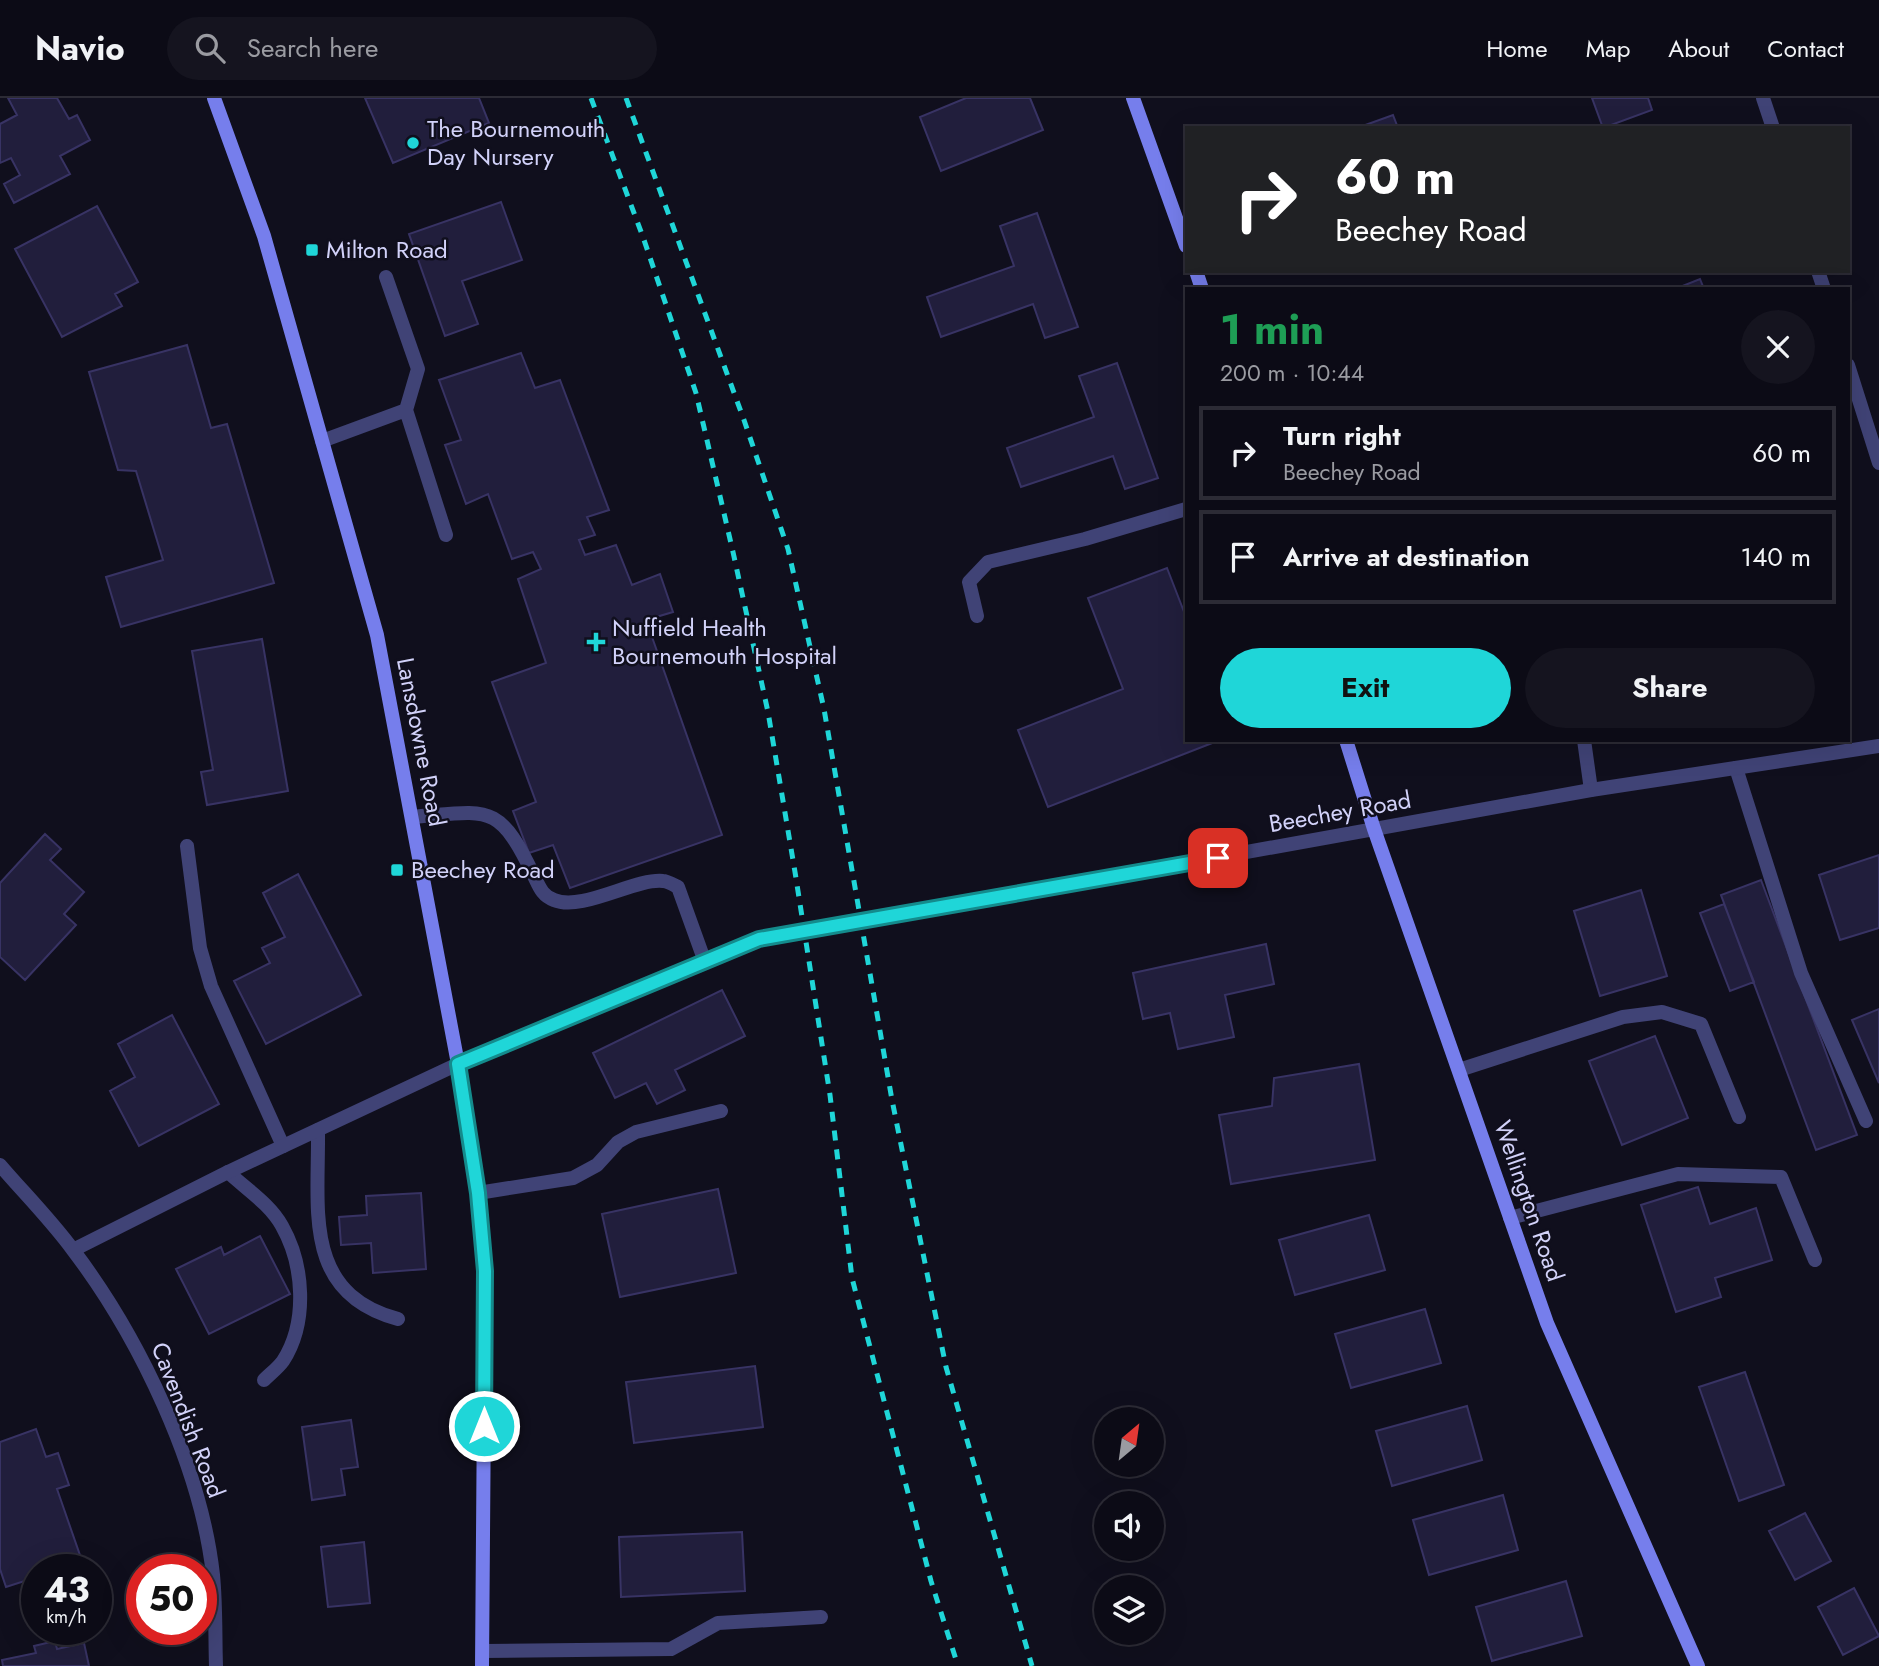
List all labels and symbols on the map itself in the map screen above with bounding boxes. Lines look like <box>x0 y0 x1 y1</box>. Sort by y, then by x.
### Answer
place label: The Bournemouth Day Nursery <box>427 111 605 174</box>
marker: The Bournemouth Day Nursery <box>405 135 421 151</box>
place label: Milton Road <box>326 232 448 267</box>
marker: Milton Road <box>304 242 320 258</box>
place label: Nuffield Health Bournemouth Hospital <box>612 610 837 673</box>
marker: Nuffield Health Bournemouth Hospital <box>586 632 606 652</box>
street label: Lansdowne Road <box>388 654 455 829</box>
street label: Beechey Road <box>1266 782 1414 841</box>
pin <box>1188 828 1248 888</box>
place label: Beechey Road <box>411 852 555 887</box>
marker: Beechey Road <box>389 862 405 878</box>
street label: Wellington Road <box>1486 1116 1573 1286</box>
street label: Cavendish Road <box>143 1337 234 1503</box>
position arrow <box>447 1389 521 1463</box>
north arrow <box>1094 1407 1164 1477</box>
speed limit sign: 50 <box>126 1554 217 1645</box>

